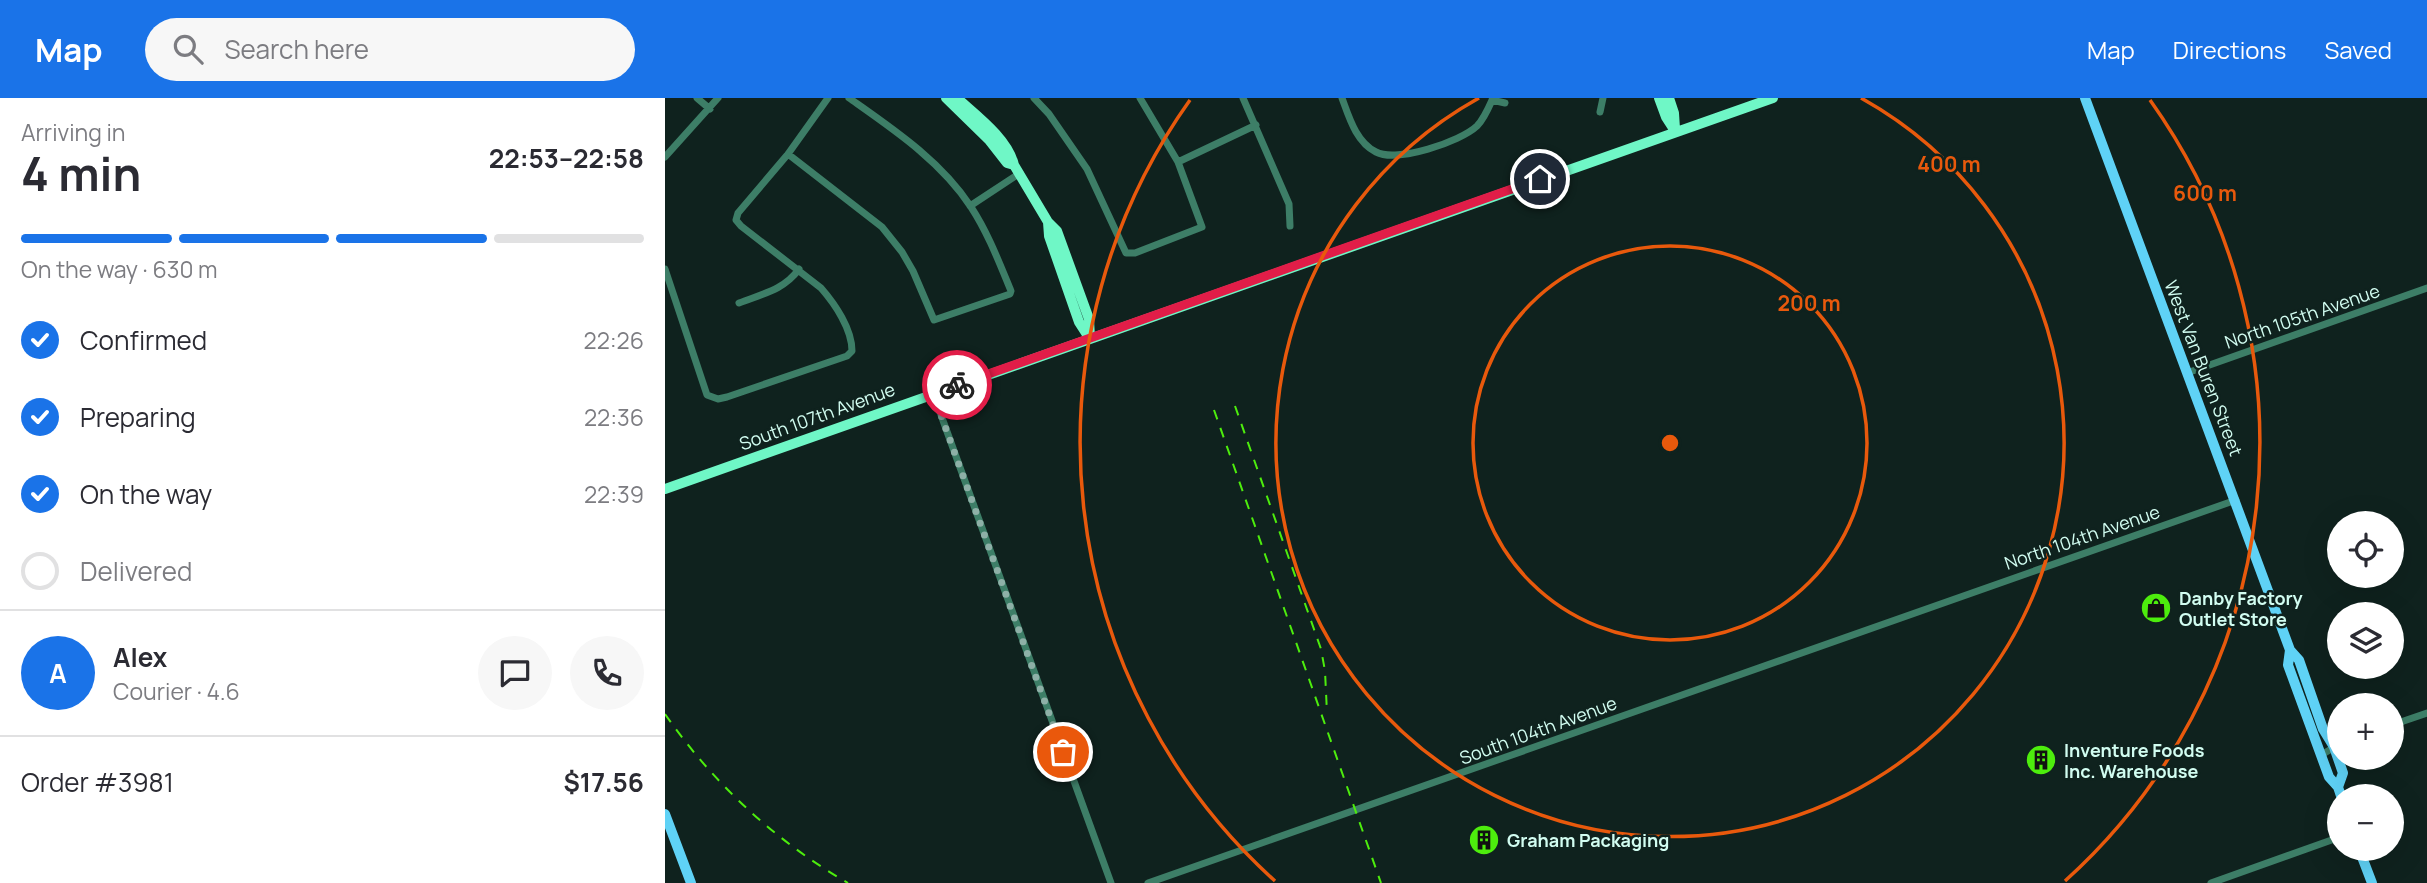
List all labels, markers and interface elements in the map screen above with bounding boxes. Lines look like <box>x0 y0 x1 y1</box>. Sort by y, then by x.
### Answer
search box <box>145 18 635 81</box>
text: Map <box>35 27 103 72</box>
icon: search <box>169 30 207 68</box>
text: Search here <box>225 31 369 67</box>
text: Map <box>2087 33 2135 66</box>
text: Directions <box>2173 33 2286 66</box>
text: Saved <box>2324 33 2392 66</box>
text: Arriving in <box>21 116 126 148</box>
text: 22:53–22:58 <box>489 140 644 176</box>
text: 4 min <box>21 142 141 205</box>
pin <box>1510 149 1570 209</box>
text: 400 m <box>1917 150 1981 178</box>
icon: home <box>1521 160 1559 198</box>
text: 600 m <box>2173 179 2237 207</box>
text: On the way · 630 m <box>21 253 218 285</box>
street label: West Van Buren Street <box>2159 277 2249 459</box>
street label: North 105th Avenue <box>2221 278 2383 354</box>
text: 200 m <box>1777 289 1841 317</box>
icon: check <box>21 321 59 359</box>
text: Confirmed <box>80 322 207 358</box>
text: 22:26 <box>584 324 644 356</box>
courier <box>922 350 992 420</box>
icon: bike <box>938 366 976 404</box>
street label: South 107th Avenue <box>736 377 898 455</box>
icon: check <box>21 398 59 436</box>
text: Preparing <box>80 399 196 435</box>
text: 22:36 <box>584 401 644 433</box>
centre of rings <box>1658 431 1682 455</box>
icon: check <box>21 475 59 513</box>
text: On the way <box>80 476 212 512</box>
text: 22:39 <box>584 478 644 510</box>
street label: North 104th Avenue <box>2001 499 2163 575</box>
map controls <box>2327 511 2404 861</box>
button: locate <box>2327 511 2404 588</box>
text: Delivered <box>80 553 192 589</box>
place label: Danby Factory Outlet Store <box>2179 586 2303 631</box>
shop icon: Danby Factory Outlet Store <box>2139 591 2173 625</box>
button: layers <box>2327 602 2404 679</box>
button: chat <box>478 636 552 710</box>
button: phone <box>570 636 644 710</box>
text: Alex <box>113 639 167 675</box>
text: A <box>49 655 67 691</box>
text: Courier · 4.6 <box>113 675 240 707</box>
street label: South 104th Avenue <box>1456 690 1620 770</box>
button: + <box>2327 693 2404 770</box>
pin <box>1033 722 1093 782</box>
icon: bag <box>1044 733 1082 771</box>
place label: Inventure Foods Inc. Warehouse <box>2064 738 2205 783</box>
building icon: Inventure Foods Inc. Warehouse <box>2024 743 2058 777</box>
text: Order #3981 <box>21 764 174 800</box>
text: $17.56 <box>564 764 644 800</box>
button: − <box>2327 784 2404 861</box>
building icon: Graham Packaging <box>1467 823 1501 857</box>
place label: Graham Packaging <box>1507 828 1669 852</box>

